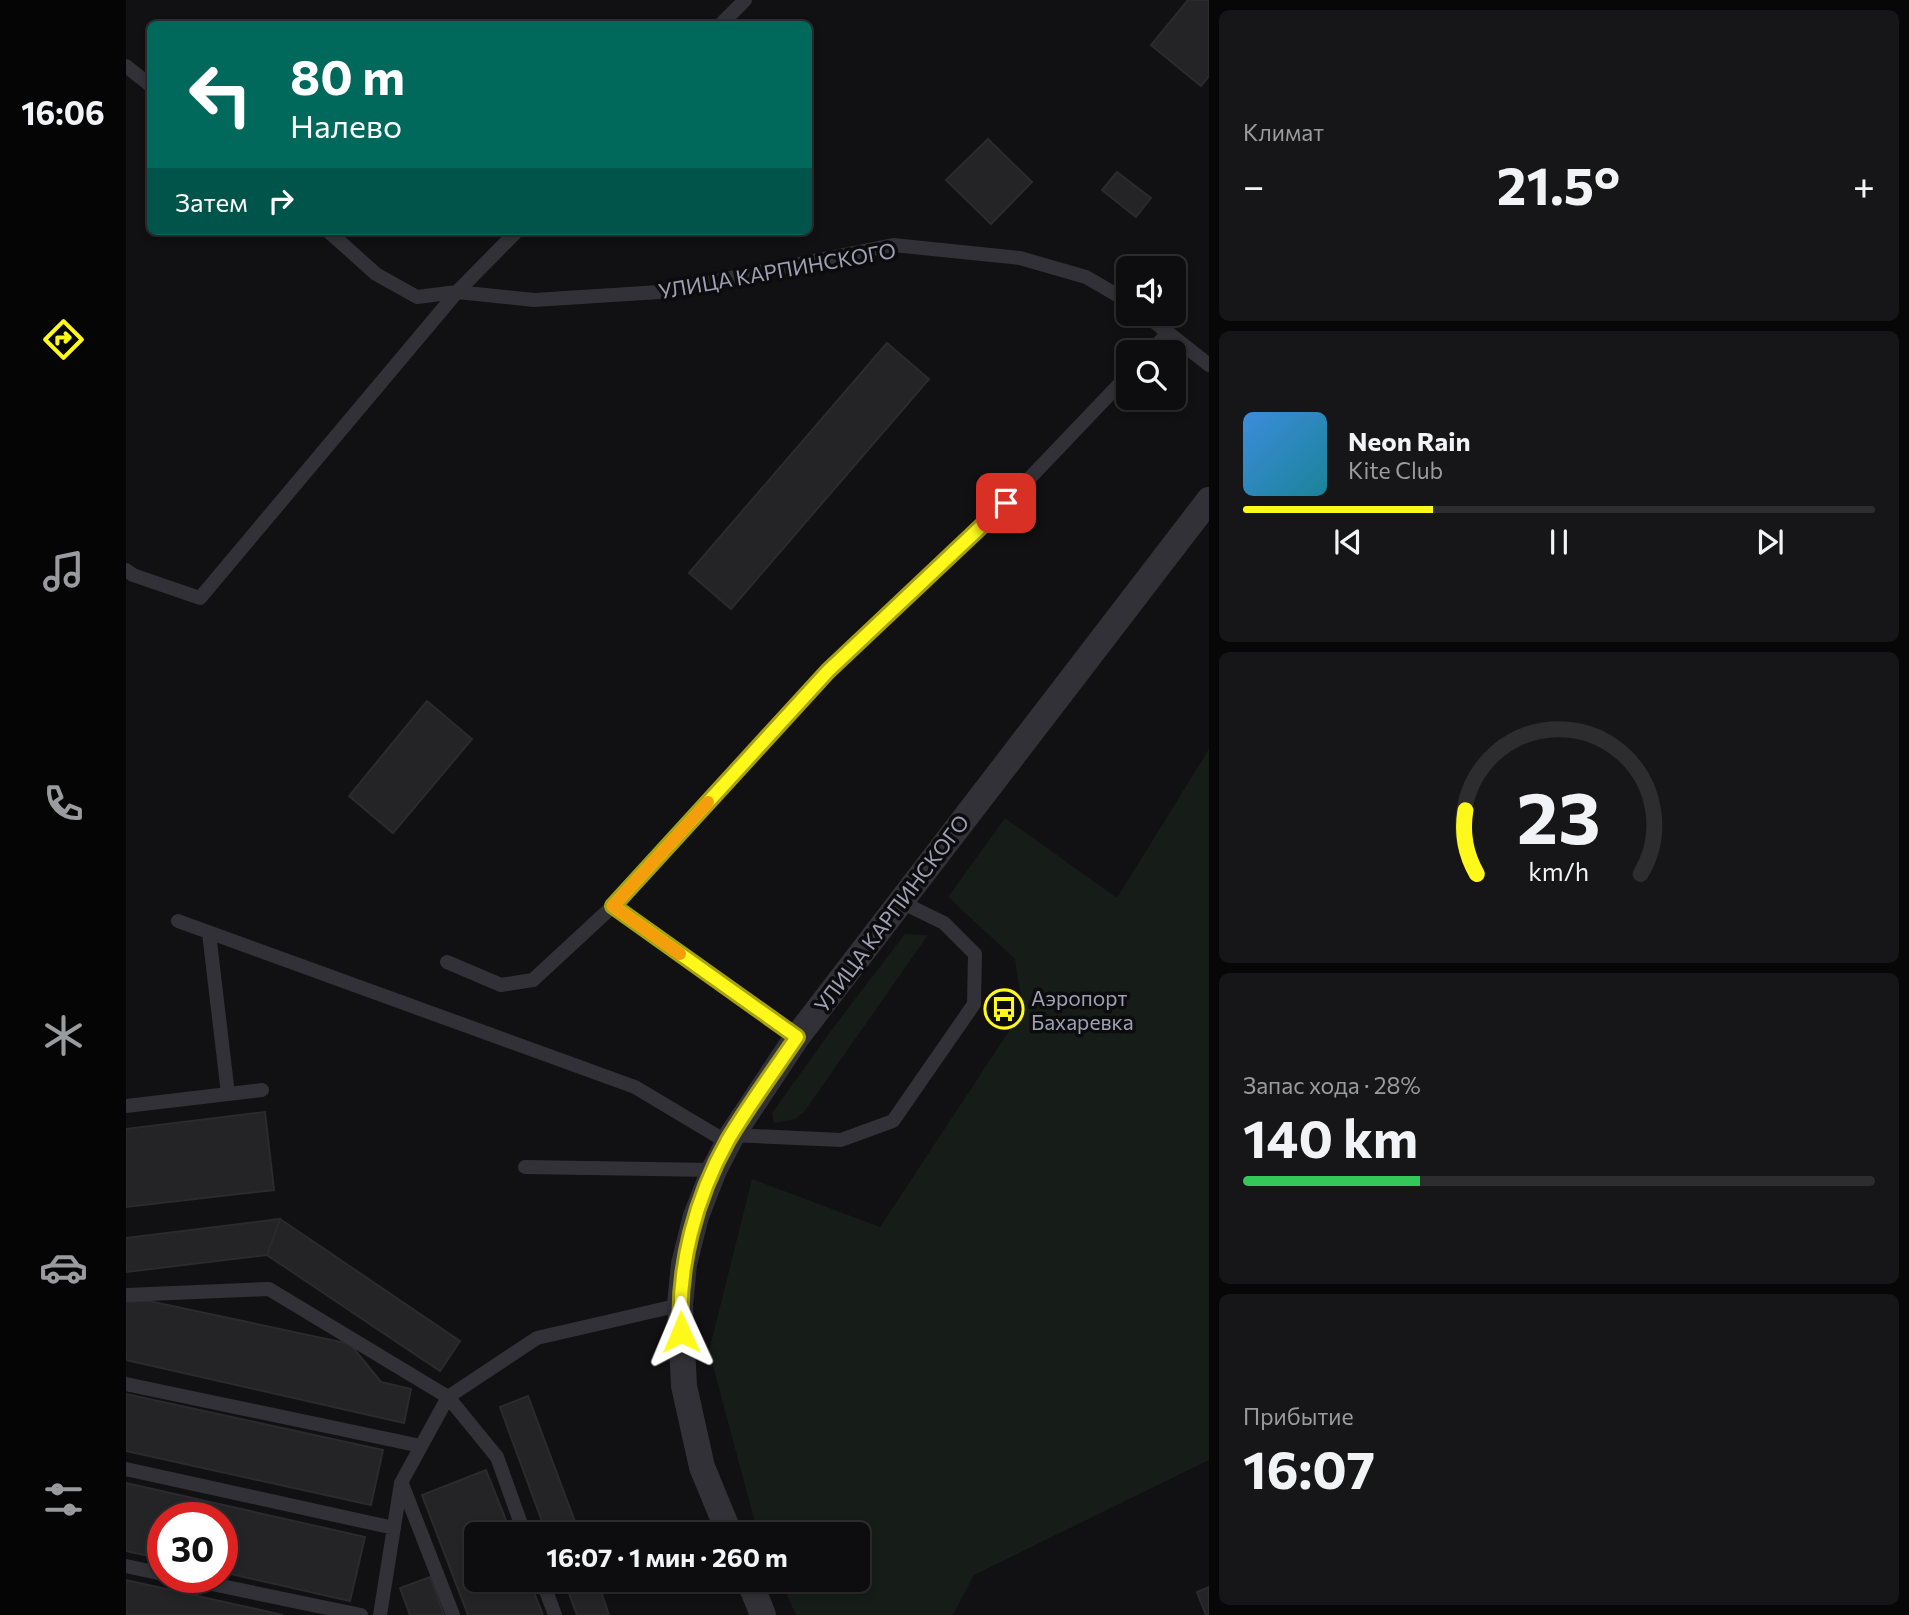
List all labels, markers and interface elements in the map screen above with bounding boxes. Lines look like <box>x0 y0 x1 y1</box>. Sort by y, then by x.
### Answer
text: 80 m <box>290 45 405 105</box>
icon: left <box>175 49 266 140</box>
text: 16:06 <box>21 92 105 132</box>
text: Налево <box>290 105 402 145</box>
text: Климат <box>1243 118 1324 146</box>
text: 21.5° <box>1497 152 1620 216</box>
text: − <box>1243 161 1265 208</box>
text: + <box>1853 161 1875 208</box>
icon: right <box>262 182 300 220</box>
text: Затем <box>175 186 248 217</box>
street label: УЛИЦА КАРПИНСКОГО <box>656 237 898 303</box>
map controls <box>1116 256 1186 410</box>
button: sound <box>1116 256 1186 326</box>
icon: directions <box>39 315 88 364</box>
button: search <box>1116 340 1186 410</box>
text: Neon Rain <box>1348 425 1471 456</box>
text: Kite Club <box>1348 456 1443 484</box>
pin <box>976 473 1036 533</box>
icon: arrive <box>987 484 1025 522</box>
icon: previous <box>1329 523 1367 561</box>
icon: pause <box>1540 523 1578 561</box>
icon: next <box>1751 523 1789 561</box>
icon: music <box>39 547 88 596</box>
text: 23 <box>1517 770 1601 859</box>
icon: phone <box>39 779 88 828</box>
street label: УЛИЦА КАРПИНСКОГО <box>809 809 973 1017</box>
text: km/h <box>1529 855 1589 885</box>
place label: Аэропорт Бахаревка <box>1031 985 1134 1034</box>
bus stop icon: Аэропорт Бахаревка <box>983 988 1025 1030</box>
icon: climate <box>39 1011 88 1060</box>
text: Запас хода · 28% <box>1243 1071 1421 1099</box>
text: 140 km <box>1243 1105 1418 1169</box>
icon: car <box>39 1243 88 1292</box>
position arrow <box>644 1295 718 1369</box>
text: Прибытие <box>1243 1402 1354 1430</box>
text: 16:07 <box>1243 1436 1375 1500</box>
icon: filters <box>39 1475 88 1524</box>
speed limit sign: 30 <box>147 1502 238 1593</box>
text: 16:07 · 1 мин · 260 m <box>546 1541 788 1572</box>

